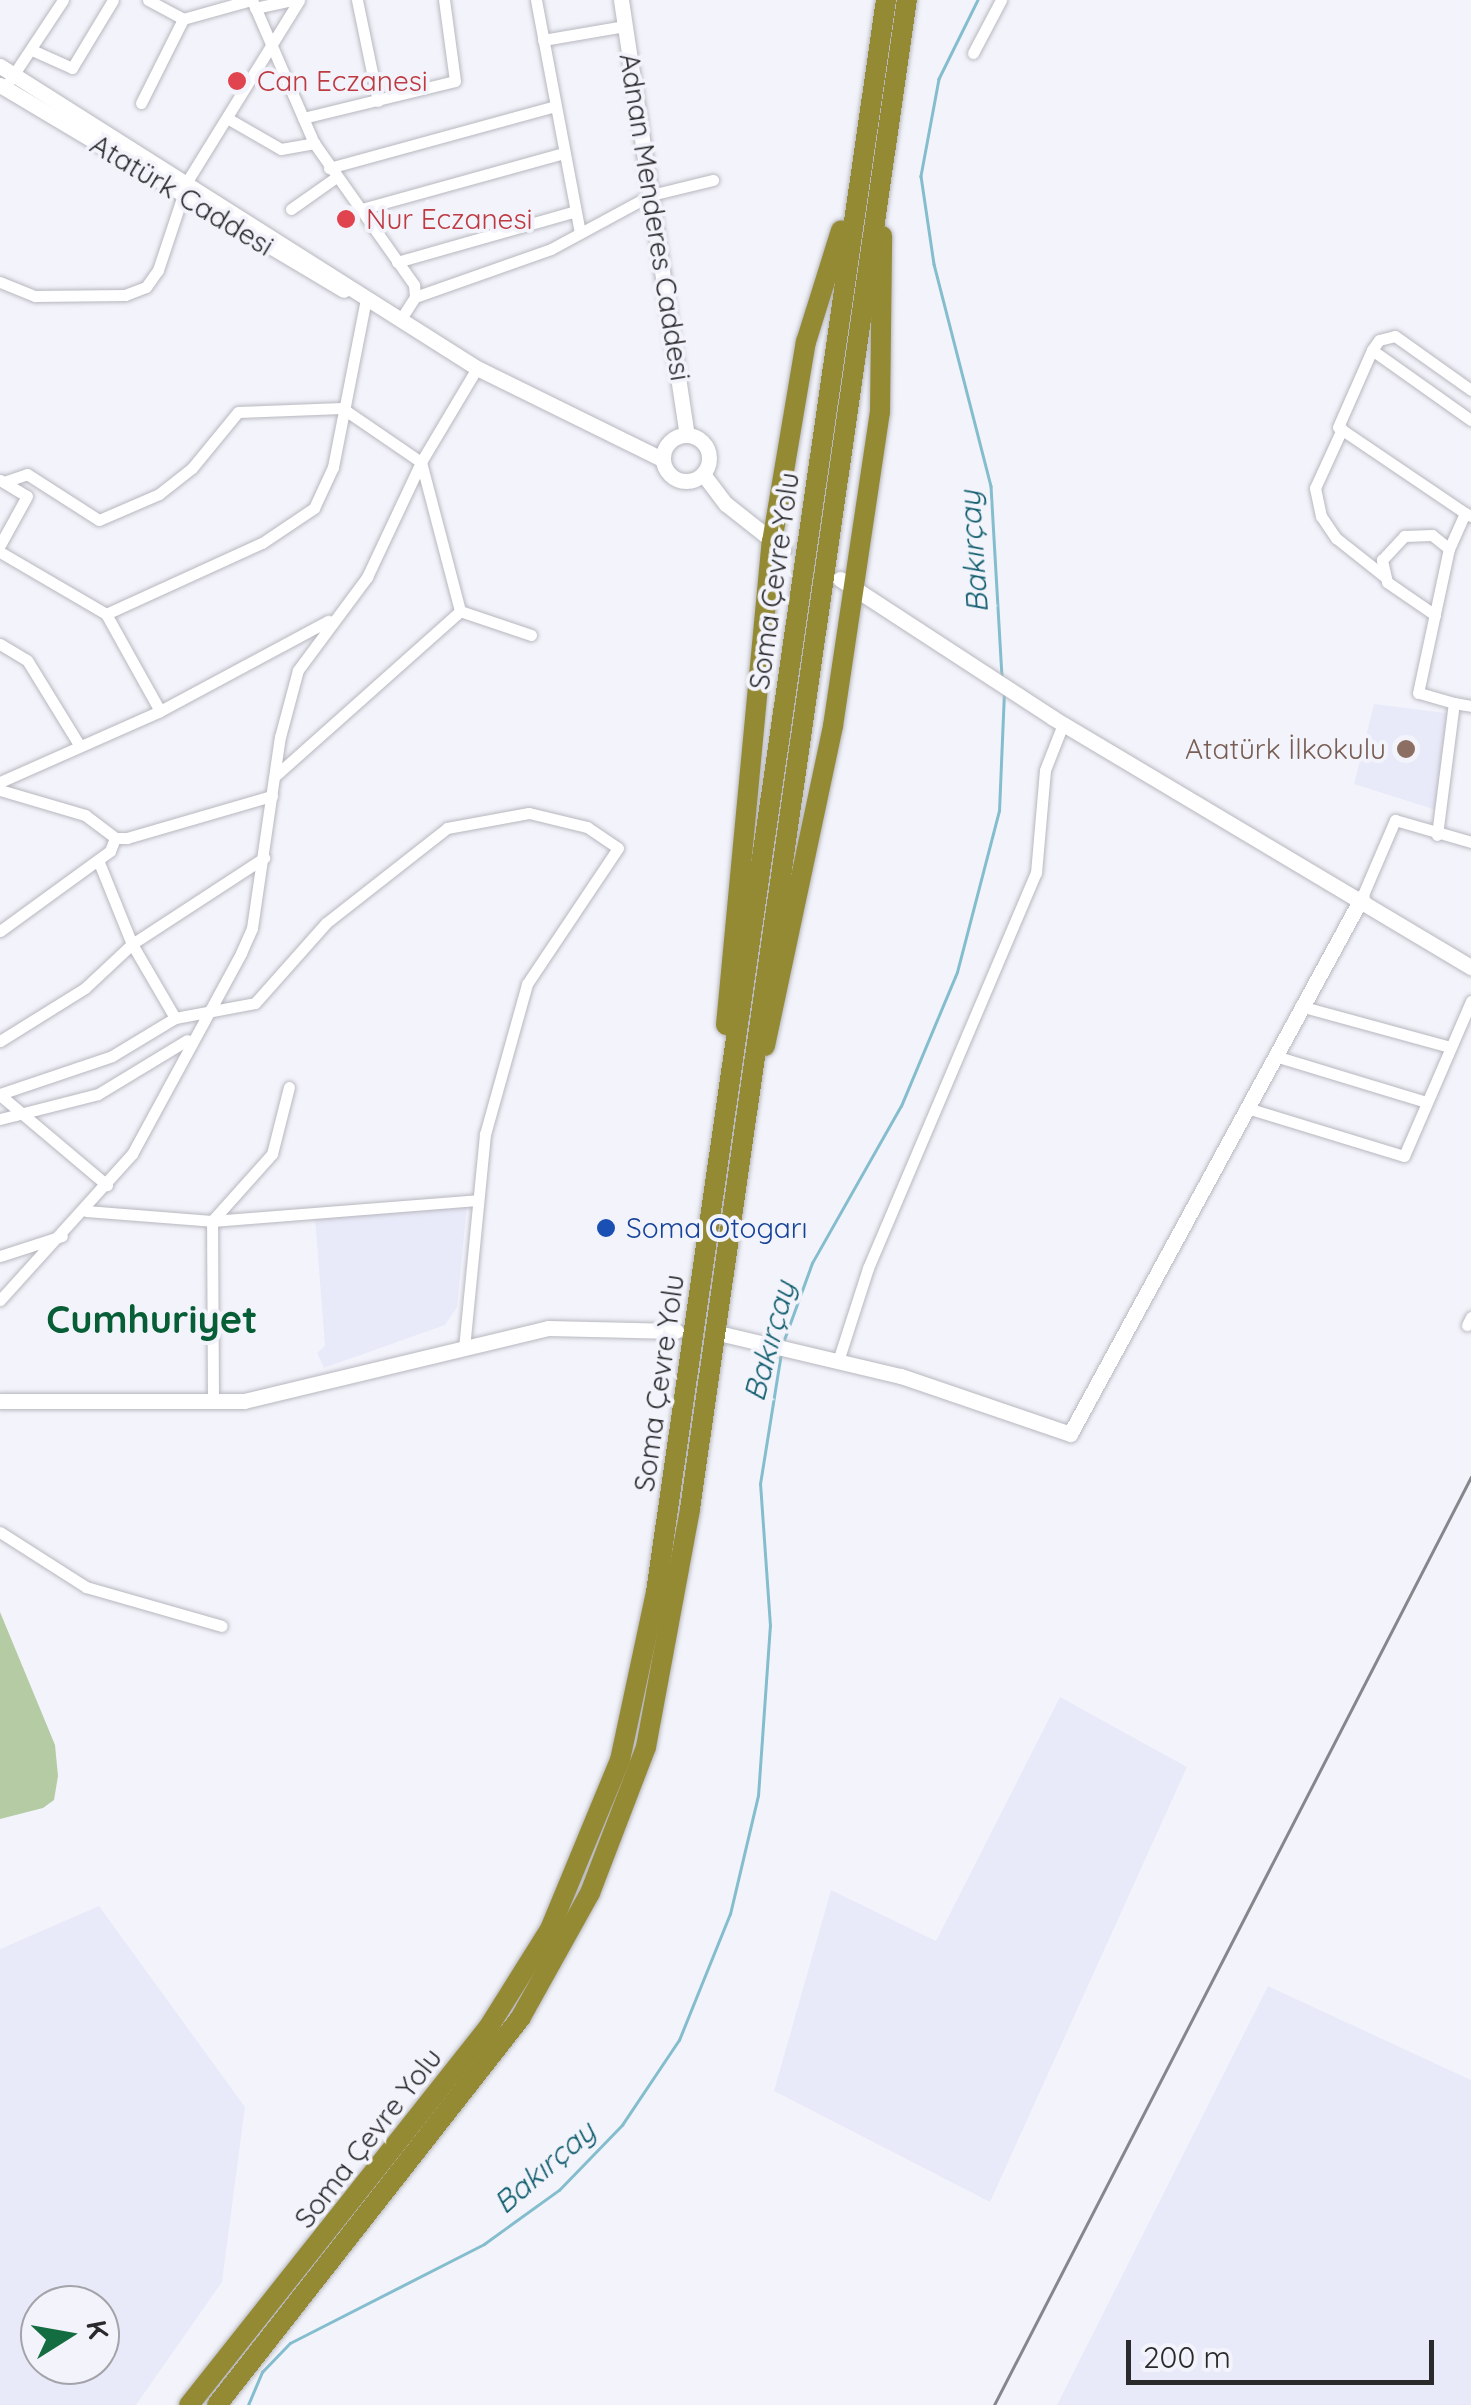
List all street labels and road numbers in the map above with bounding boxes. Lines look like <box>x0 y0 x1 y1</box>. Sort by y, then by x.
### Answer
street label: Adnan Menderes Caddesi <box>613 51 697 383</box>
street label: Atatürk Caddesi <box>84 127 280 263</box>
street label: Soma Çevre Yolu <box>742 470 806 692</box>
street label: Soma Çevre Yolu <box>627 1272 691 1494</box>
street label: Soma Çevre Yolu <box>287 2041 449 2235</box>

